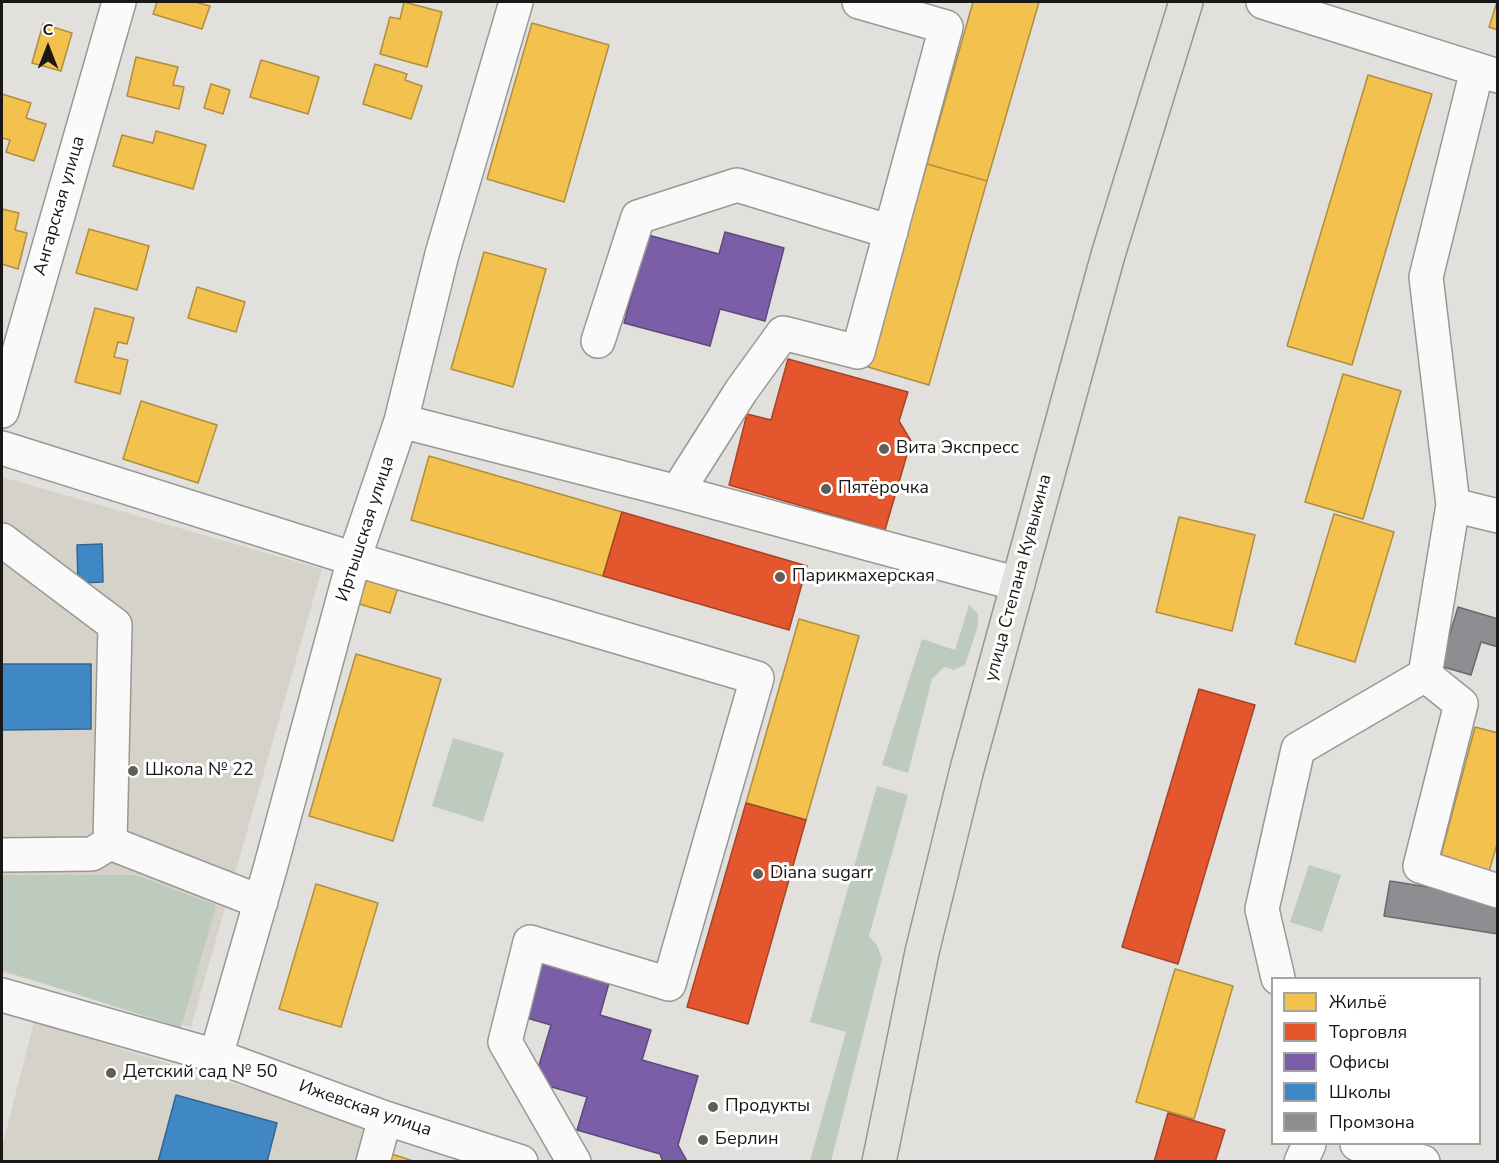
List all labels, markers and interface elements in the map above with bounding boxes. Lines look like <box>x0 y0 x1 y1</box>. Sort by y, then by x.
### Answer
north arrow <box>18 18 78 78</box>
text: С <box>43 19 53 41</box>
street label: Ангарская улица <box>30 134 90 278</box>
place label: Вита Экспресс <box>896 438 1019 460</box>
marker: Вита Экспресс <box>877 442 891 456</box>
street label: Иртышская улица <box>332 454 400 604</box>
street label: улица Степана Кувыкина <box>981 472 1057 684</box>
place label: Пятёрочка <box>838 478 929 500</box>
marker: Пятёрочка <box>819 482 833 496</box>
place label: Парикмахерская <box>792 566 935 588</box>
marker: Парикмахерская <box>773 570 787 584</box>
place label: Школа № 22 <box>145 760 254 782</box>
marker: Школа № 22 <box>126 764 140 778</box>
place label: Diana sugarr <box>770 863 873 885</box>
marker: Diana sugarr <box>751 867 765 881</box>
legend <box>1271 977 1481 1145</box>
text: Жильё <box>1329 990 1387 1014</box>
text: Торговля <box>1329 1020 1407 1044</box>
text: Офисы <box>1329 1050 1389 1074</box>
place label: Детский сад № 50 <box>123 1062 277 1084</box>
marker: Детский сад № 50 <box>104 1066 118 1080</box>
street label: Ижевская улица <box>296 1076 434 1142</box>
text: Школы <box>1329 1080 1391 1104</box>
place label: Продукты <box>725 1096 810 1118</box>
marker: Продукты <box>706 1100 720 1114</box>
text: Промзона <box>1329 1110 1415 1134</box>
place label: Берлин <box>715 1129 779 1151</box>
marker: Берлин <box>696 1133 710 1147</box>

